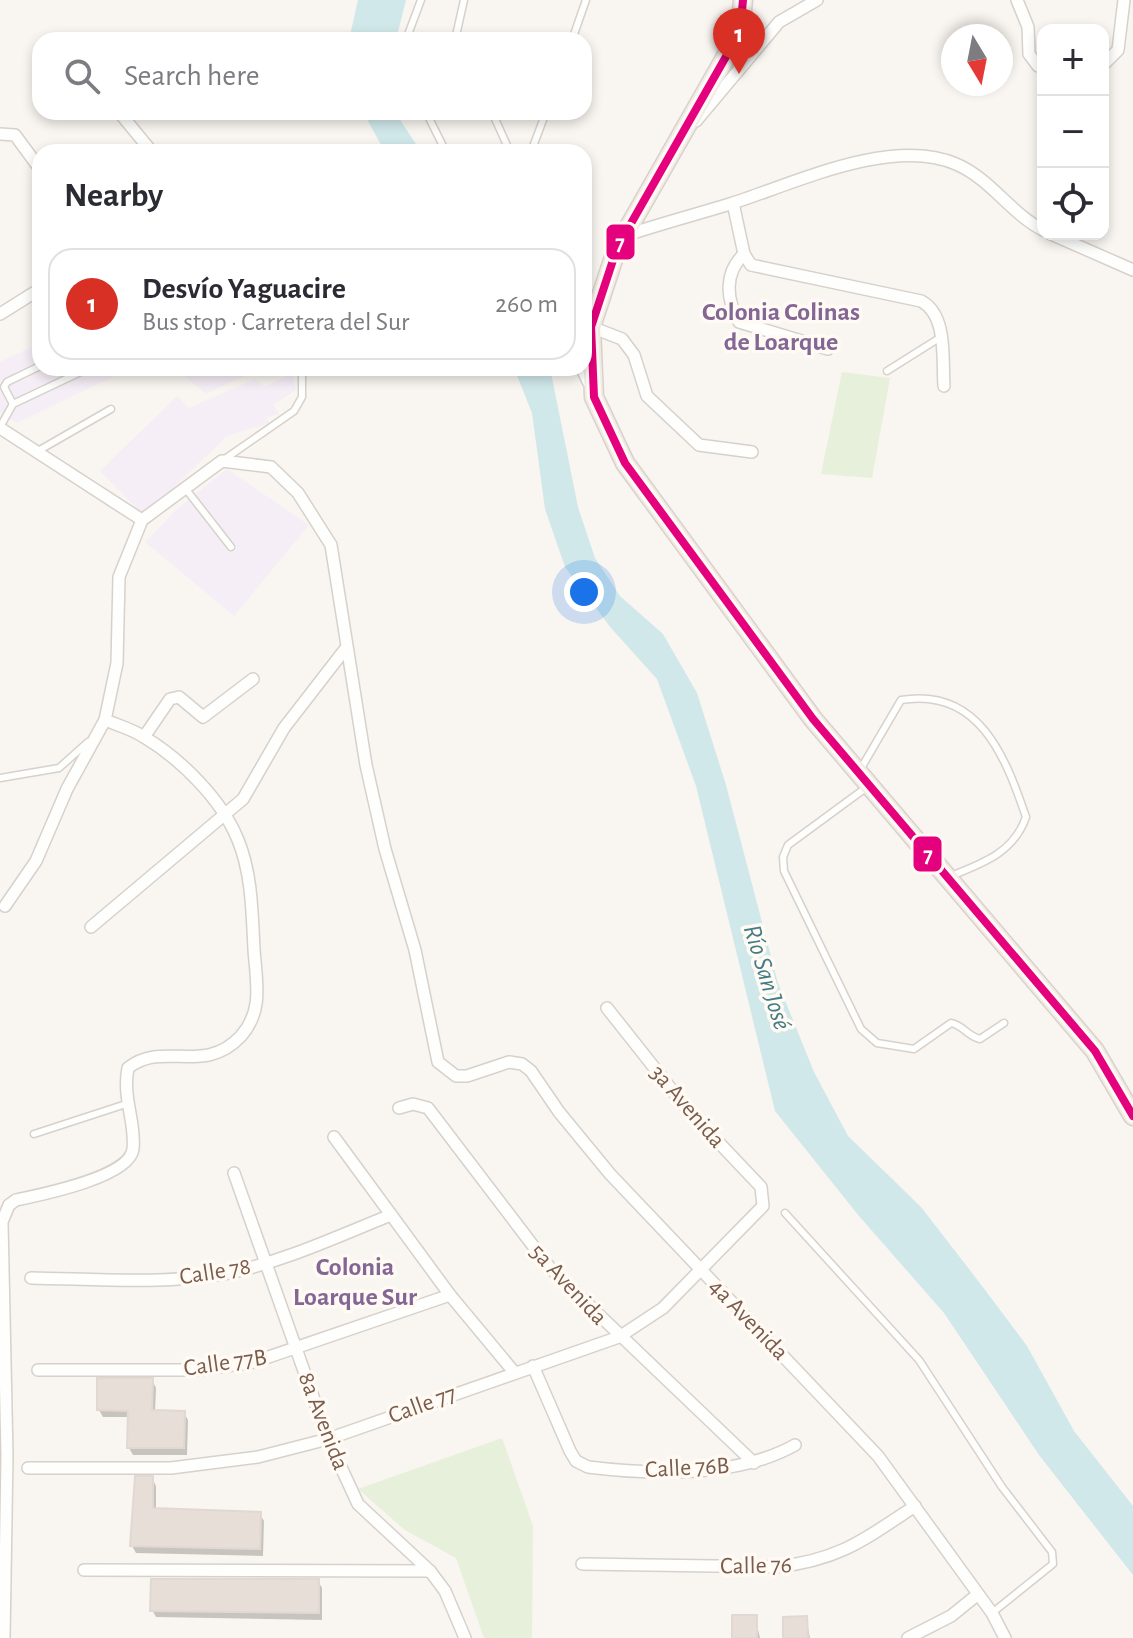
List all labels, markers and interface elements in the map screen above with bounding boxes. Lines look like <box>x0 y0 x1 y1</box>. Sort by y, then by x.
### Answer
pin: 1 <box>713 8 765 74</box>
north arrow <box>941 24 1013 96</box>
map controls <box>1037 24 1109 240</box>
button: + <box>1037 24 1109 96</box>
search box <box>32 32 592 120</box>
icon: search <box>60 54 104 98</box>
text: Search here <box>124 61 260 91</box>
button: − <box>1037 96 1109 168</box>
button: locate <box>1037 168 1109 240</box>
text: Nearby <box>64 179 163 213</box>
line badge: 7 <box>605 223 636 261</box>
text: 7 <box>615 232 625 254</box>
text: Desvío Yaguacire <box>142 274 346 304</box>
text: 1 <box>87 291 97 317</box>
text: 260 m <box>495 291 558 317</box>
district label: Colonia Colinas de Loarque <box>702 299 860 355</box>
text: Bus stop · Carretera del Sur <box>142 309 409 335</box>
your location <box>564 572 604 612</box>
line badge: 7 <box>912 835 943 873</box>
text: 7 <box>923 844 933 866</box>
water label: Río San José <box>739 922 795 1033</box>
street label: 3a Avenida <box>645 1061 729 1153</box>
street label: 5a Avenida <box>525 1240 612 1330</box>
district label: Colonia Loarque Sur <box>293 1254 417 1310</box>
street label: Calle 78 <box>178 1255 253 1289</box>
street label: 4a Avenida <box>704 1274 793 1365</box>
street label: Calle 77B <box>182 1345 268 1381</box>
street label: 8a Avenida <box>294 1369 353 1473</box>
street label: Calle 77 <box>385 1382 460 1428</box>
street label: Calle 76B <box>644 1454 730 1482</box>
street label: Calle 76 <box>720 1553 792 1579</box>

